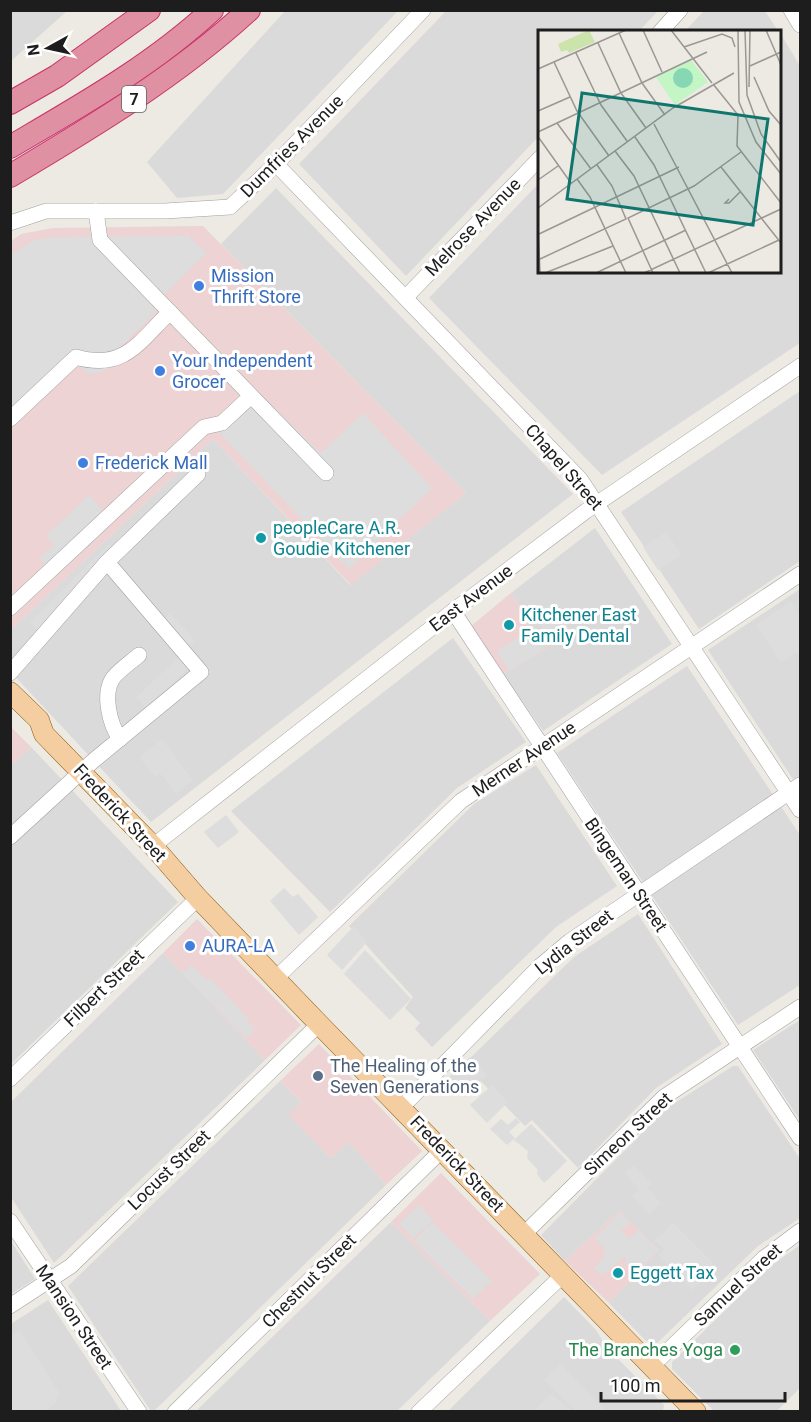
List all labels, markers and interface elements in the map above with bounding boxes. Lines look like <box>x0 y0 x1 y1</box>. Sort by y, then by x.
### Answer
north arrow <box>18 18 78 78</box>
inset map <box>538 30 781 273</box>
text: N <box>23 43 44 57</box>
road number: 7 <box>122 86 146 112</box>
street label: Dumfries Avenue <box>236 90 347 201</box>
street label: Melrose Avenue <box>421 173 525 280</box>
place label: Mission Thrift Store <box>211 265 301 307</box>
marker: Mission Thrift Store <box>192 279 206 293</box>
place label: Your Independent Grocer <box>172 350 313 392</box>
marker: Your Independent Grocer <box>153 364 167 378</box>
street label: Chapel Street <box>521 419 608 514</box>
place label: Frederick Mall <box>95 452 208 473</box>
marker: Frederick Mall <box>76 456 90 470</box>
place label: peopleCare A.R. Goudie Kitchener <box>273 517 410 559</box>
marker: peopleCare A.R. Goudie Kitchener <box>254 531 268 545</box>
street label: East Avenue <box>425 560 516 636</box>
place label: Kitchener East Family Dental <box>521 604 637 646</box>
marker: Kitchener East Family Dental <box>502 618 516 632</box>
street label: Merner Avenue <box>468 716 579 801</box>
street label: Frederick Street <box>70 759 171 866</box>
street label: Bingeman Street <box>581 814 672 936</box>
street label: Lydia Street <box>531 905 617 979</box>
place label: AURA-LA <box>202 935 275 956</box>
marker: AURA-LA <box>183 939 197 953</box>
street label: Filbert Street <box>59 944 148 1031</box>
place label: The Healing of the Seven Generations <box>330 1055 479 1097</box>
marker: The Healing of the Seven Generations <box>311 1069 325 1083</box>
street label: Simeon Street <box>579 1088 676 1180</box>
street label: Frederick Street <box>406 1111 509 1216</box>
street label: Locust Street <box>123 1125 214 1214</box>
street label: Chestnut Street <box>257 1229 360 1332</box>
street label: Samuel Street <box>690 1239 786 1331</box>
street label: Mansion Street <box>32 1261 117 1373</box>
place label: Eggett Tax <box>630 1262 714 1283</box>
marker: Eggett Tax <box>611 1266 625 1280</box>
place label: The Branches Yoga <box>569 1339 723 1360</box>
marker: The Branches Yoga <box>728 1343 742 1357</box>
scale bar <box>601 1365 786 1403</box>
text: 100 m <box>610 1375 661 1396</box>

